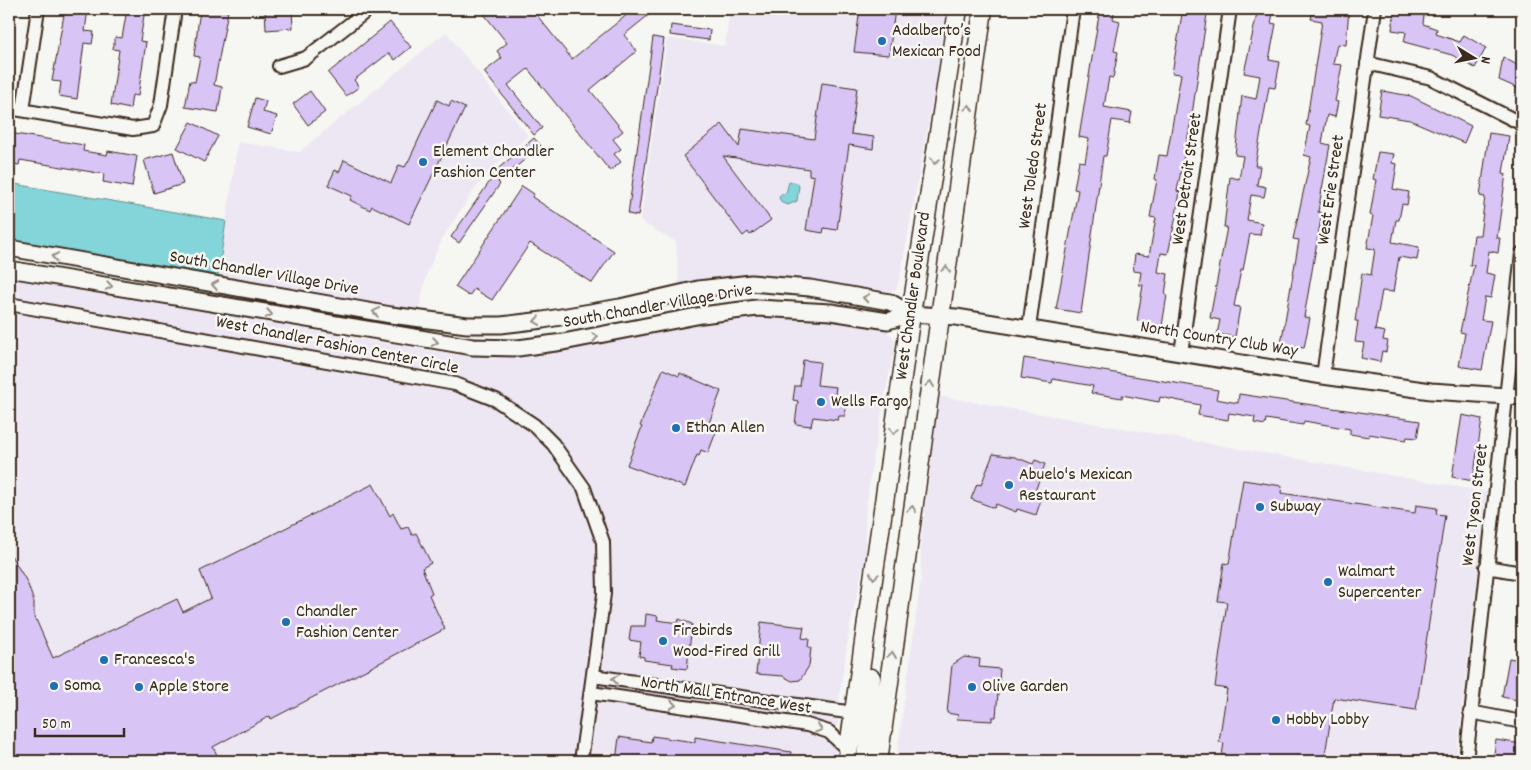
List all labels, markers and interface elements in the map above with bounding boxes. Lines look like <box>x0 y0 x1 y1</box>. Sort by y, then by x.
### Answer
place label: Adalberto’s Mexican Food <box>892 19 981 65</box>
north arrow <box>1448 32 1498 82</box>
marker: Adalberto’s Mexican Food <box>876 35 888 47</box>
text: N <box>1474 55 1495 65</box>
street label: West Toledo Street <box>1013 101 1055 230</box>
one-way arrow <box>963 104 974 112</box>
street label: West Detroit Street <box>1166 111 1210 247</box>
street label: West Erie Street <box>1312 133 1352 246</box>
place label: Element Chandler Fashion Center <box>433 140 554 186</box>
marker: Element Chandler Fashion Center <box>417 156 429 168</box>
one-way arrow <box>930 156 940 165</box>
street label: West Chandler Boulevard <box>890 210 938 382</box>
street label: South Chandler Village Drive <box>167 245 361 303</box>
one-way arrow <box>51 252 60 262</box>
one-way arrow <box>940 265 951 273</box>
street label: South Chandler Village Drive <box>561 278 755 336</box>
one-way arrow <box>104 281 113 291</box>
one-way arrow <box>211 281 220 291</box>
one-way arrow <box>861 293 869 304</box>
one-way arrow <box>371 308 380 318</box>
one-way arrow <box>264 309 273 319</box>
street label: West Chandler Fashion Center Circle <box>213 310 461 382</box>
one-way arrow <box>533 315 541 325</box>
street label: North Country Club Way <box>1138 315 1300 365</box>
one-way arrow <box>591 332 599 342</box>
one-way arrow <box>431 337 440 347</box>
one-way arrow <box>924 380 934 389</box>
place label: Wells Fargo <box>831 390 909 415</box>
marker: Wells Fargo <box>815 396 827 408</box>
place label: Ethan Allen <box>686 416 765 441</box>
marker: Ethan Allen <box>670 422 682 434</box>
one-way arrow <box>889 428 900 436</box>
street label: West Tyson Street <box>1456 442 1496 567</box>
place label: Abuelo's Mexican Restaurant <box>1019 463 1132 509</box>
marker: Abuelo's Mexican Restaurant <box>1003 479 1015 491</box>
place label: Subway <box>1270 495 1322 520</box>
marker: Subway <box>1254 501 1266 513</box>
one-way arrow <box>906 504 917 512</box>
place label: Walmart Supercenter <box>1338 560 1422 606</box>
one-way arrow <box>869 572 879 580</box>
marker: Walmart Supercenter <box>1322 576 1334 588</box>
place label: Chandler Fashion Center <box>296 600 399 646</box>
marker: Chandler Fashion Center <box>280 616 292 628</box>
place label: Firebirds Wood-Fired Grill <box>673 619 781 665</box>
marker: Firebirds Wood-Fired Grill <box>657 635 669 647</box>
place label: Francesca's <box>114 648 195 673</box>
one-way arrow <box>886 650 897 658</box>
marker: Francesca's <box>98 654 110 666</box>
street label: North Mall Entrance West <box>639 670 814 722</box>
place label: Soma <box>64 674 101 699</box>
place label: Apple Store <box>149 675 229 700</box>
one-way arrow <box>611 675 620 685</box>
place label: Olive Garden <box>982 675 1068 700</box>
marker: Soma <box>48 680 60 692</box>
marker: Apple Store <box>133 681 145 693</box>
marker: Olive Garden <box>966 681 978 693</box>
one-way arrow <box>670 699 678 710</box>
scale bar <box>35 705 124 737</box>
place label: Hobby Lobby <box>1286 708 1369 733</box>
text: 50 m <box>42 714 71 736</box>
marker: Hobby Lobby <box>1270 714 1282 726</box>
one-way arrow <box>814 723 823 733</box>

